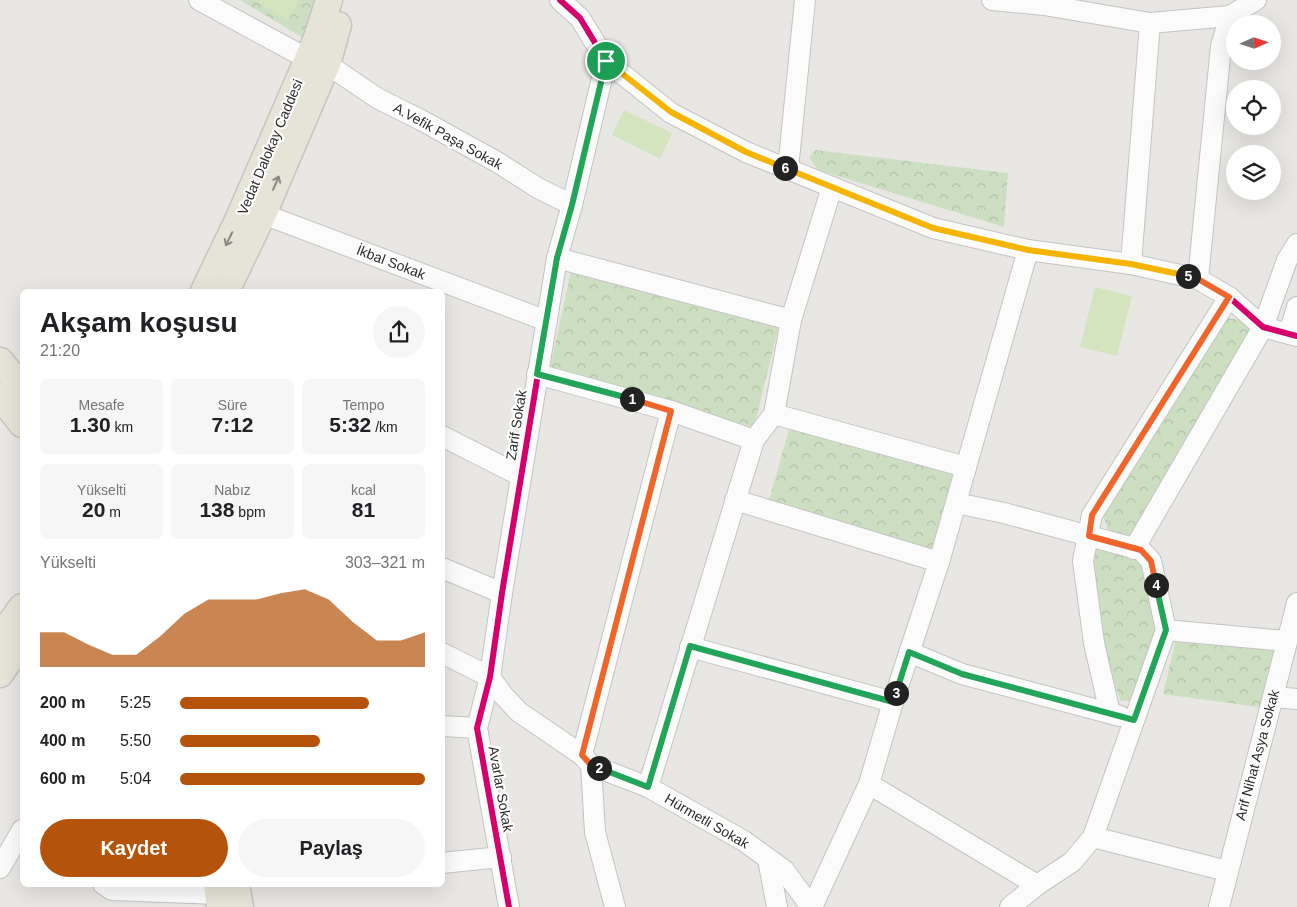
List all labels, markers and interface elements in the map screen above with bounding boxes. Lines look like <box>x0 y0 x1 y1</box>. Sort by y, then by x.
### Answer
north arrow <box>1226 15 1281 70</box>
map controls <box>1226 15 1281 200</box>
pin <box>585 40 627 82</box>
icon: arrive <box>592 47 620 75</box>
street label: Vedat Dalokay Caddesi <box>234 77 306 217</box>
button: locate <box>1226 80 1281 135</box>
street label: A.Vefik Paşa Sokak <box>391 99 506 173</box>
button: layers <box>1226 145 1281 200</box>
pin: 6 <box>772 156 798 180</box>
text: 6 <box>782 160 789 176</box>
one-way arrow <box>271 176 281 191</box>
one-way arrow <box>224 231 234 246</box>
street label: İkbal Sokak <box>354 241 429 283</box>
pin: 5 <box>1176 264 1200 288</box>
text: 5 <box>1185 268 1192 284</box>
button: share <box>373 306 425 358</box>
text: Akşam koşusu <box>40 307 238 338</box>
text: 21:20 <box>40 342 80 359</box>
pin: 1 <box>620 386 644 412</box>
street label: Zarif Sokak <box>503 388 530 461</box>
text: 1 <box>629 391 636 407</box>
text: Mesafe <box>79 397 124 413</box>
text: Süre <box>218 397 247 413</box>
text: Tempo <box>342 397 385 413</box>
text: 1.30 <box>70 413 111 436</box>
text: 7:12 <box>211 413 254 436</box>
text: 5:32 <box>329 413 371 436</box>
text: km <box>111 419 133 435</box>
text: /km <box>371 419 398 435</box>
text: Yükselti <box>77 482 126 498</box>
text: Nabız <box>214 482 251 498</box>
text: kcal <box>351 482 376 498</box>
text: 20 <box>82 498 105 521</box>
text: 138 <box>199 498 234 521</box>
text: 81 <box>352 498 375 521</box>
text: m <box>105 504 121 520</box>
text: bpm <box>234 504 266 520</box>
text: Yükselti <box>40 554 96 571</box>
text: 303–321 m <box>345 554 425 571</box>
pin: 4 <box>1144 572 1168 598</box>
text: 4 <box>1153 577 1160 593</box>
pin: 3 <box>884 680 908 706</box>
text: 3 <box>893 685 900 701</box>
street label: Arif Nihat Asya Sokak <box>1232 687 1282 822</box>
text: 200 m <box>40 694 85 711</box>
text: 5:25 <box>120 694 151 711</box>
text: 400 m <box>40 732 85 749</box>
text: 5:50 <box>120 732 151 749</box>
street label: Avarlar Sokak <box>486 745 517 834</box>
pin: 2 <box>586 756 612 780</box>
text: 2 <box>596 760 603 776</box>
text: 600 m <box>40 770 85 787</box>
text: 5:04 <box>120 770 151 787</box>
street label: Hürmetli Sokak <box>662 790 753 852</box>
button: Kaydet <box>40 819 228 877</box>
button: Paylaş <box>238 819 425 877</box>

